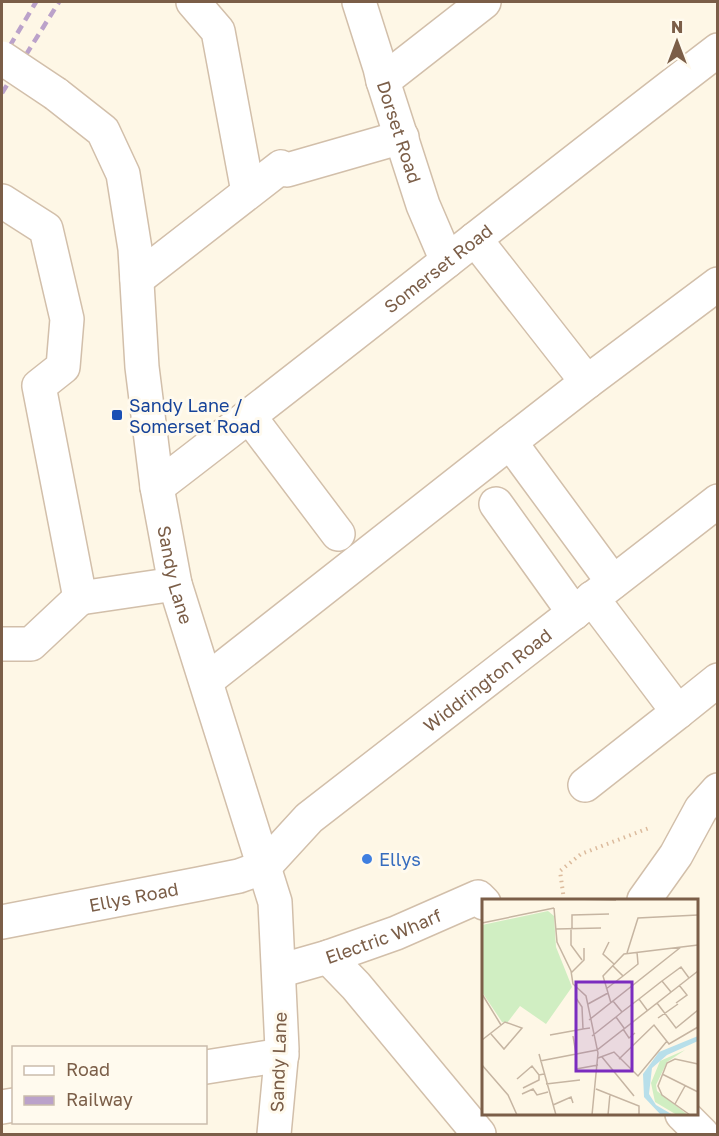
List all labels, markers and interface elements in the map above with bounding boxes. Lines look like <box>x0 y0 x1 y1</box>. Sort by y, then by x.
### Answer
north arrow <box>647 12 707 72</box>
text: N <box>671 17 683 37</box>
street label: Dorset Road <box>373 78 426 186</box>
street label: Somerset Road <box>379 219 496 318</box>
place label: Sandy Lane / Somerset Road <box>129 394 261 437</box>
marker: Sandy Lane / Somerset Road <box>110 408 124 422</box>
street label: Sandy Lane <box>153 524 198 627</box>
street label: Widdrington Road <box>419 623 556 736</box>
place label: Ellys <box>379 848 421 870</box>
marker: Ellys <box>360 852 374 866</box>
street label: Ellys Road <box>87 877 180 916</box>
inset map <box>482 899 698 1115</box>
street label: Electric Wharf <box>322 903 445 968</box>
street label: Sandy Lane <box>265 1011 291 1113</box>
legend <box>12 1046 207 1124</box>
text: Road <box>66 1058 110 1080</box>
text: Railway <box>66 1088 133 1110</box>

